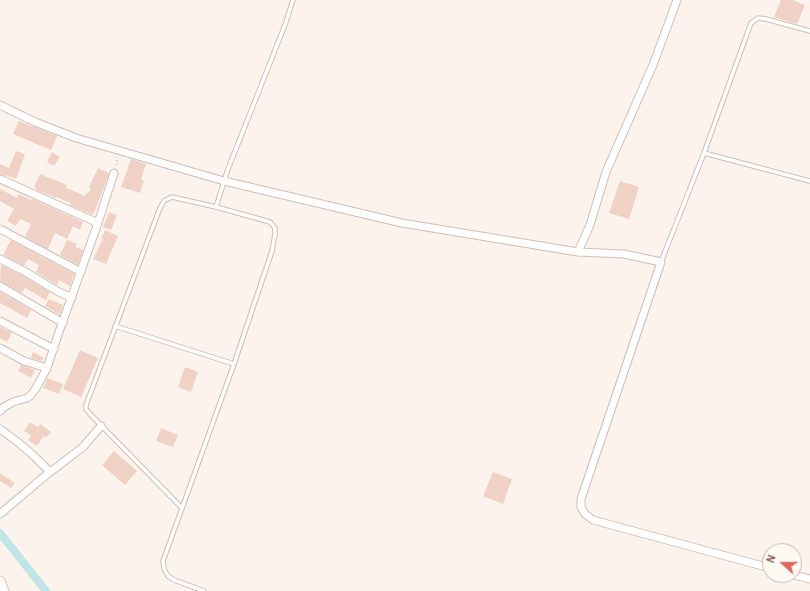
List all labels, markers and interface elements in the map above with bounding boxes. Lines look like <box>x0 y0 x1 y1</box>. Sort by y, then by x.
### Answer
north arrow <box>762 543 802 583</box>
text: N <box>764 553 779 565</box>

